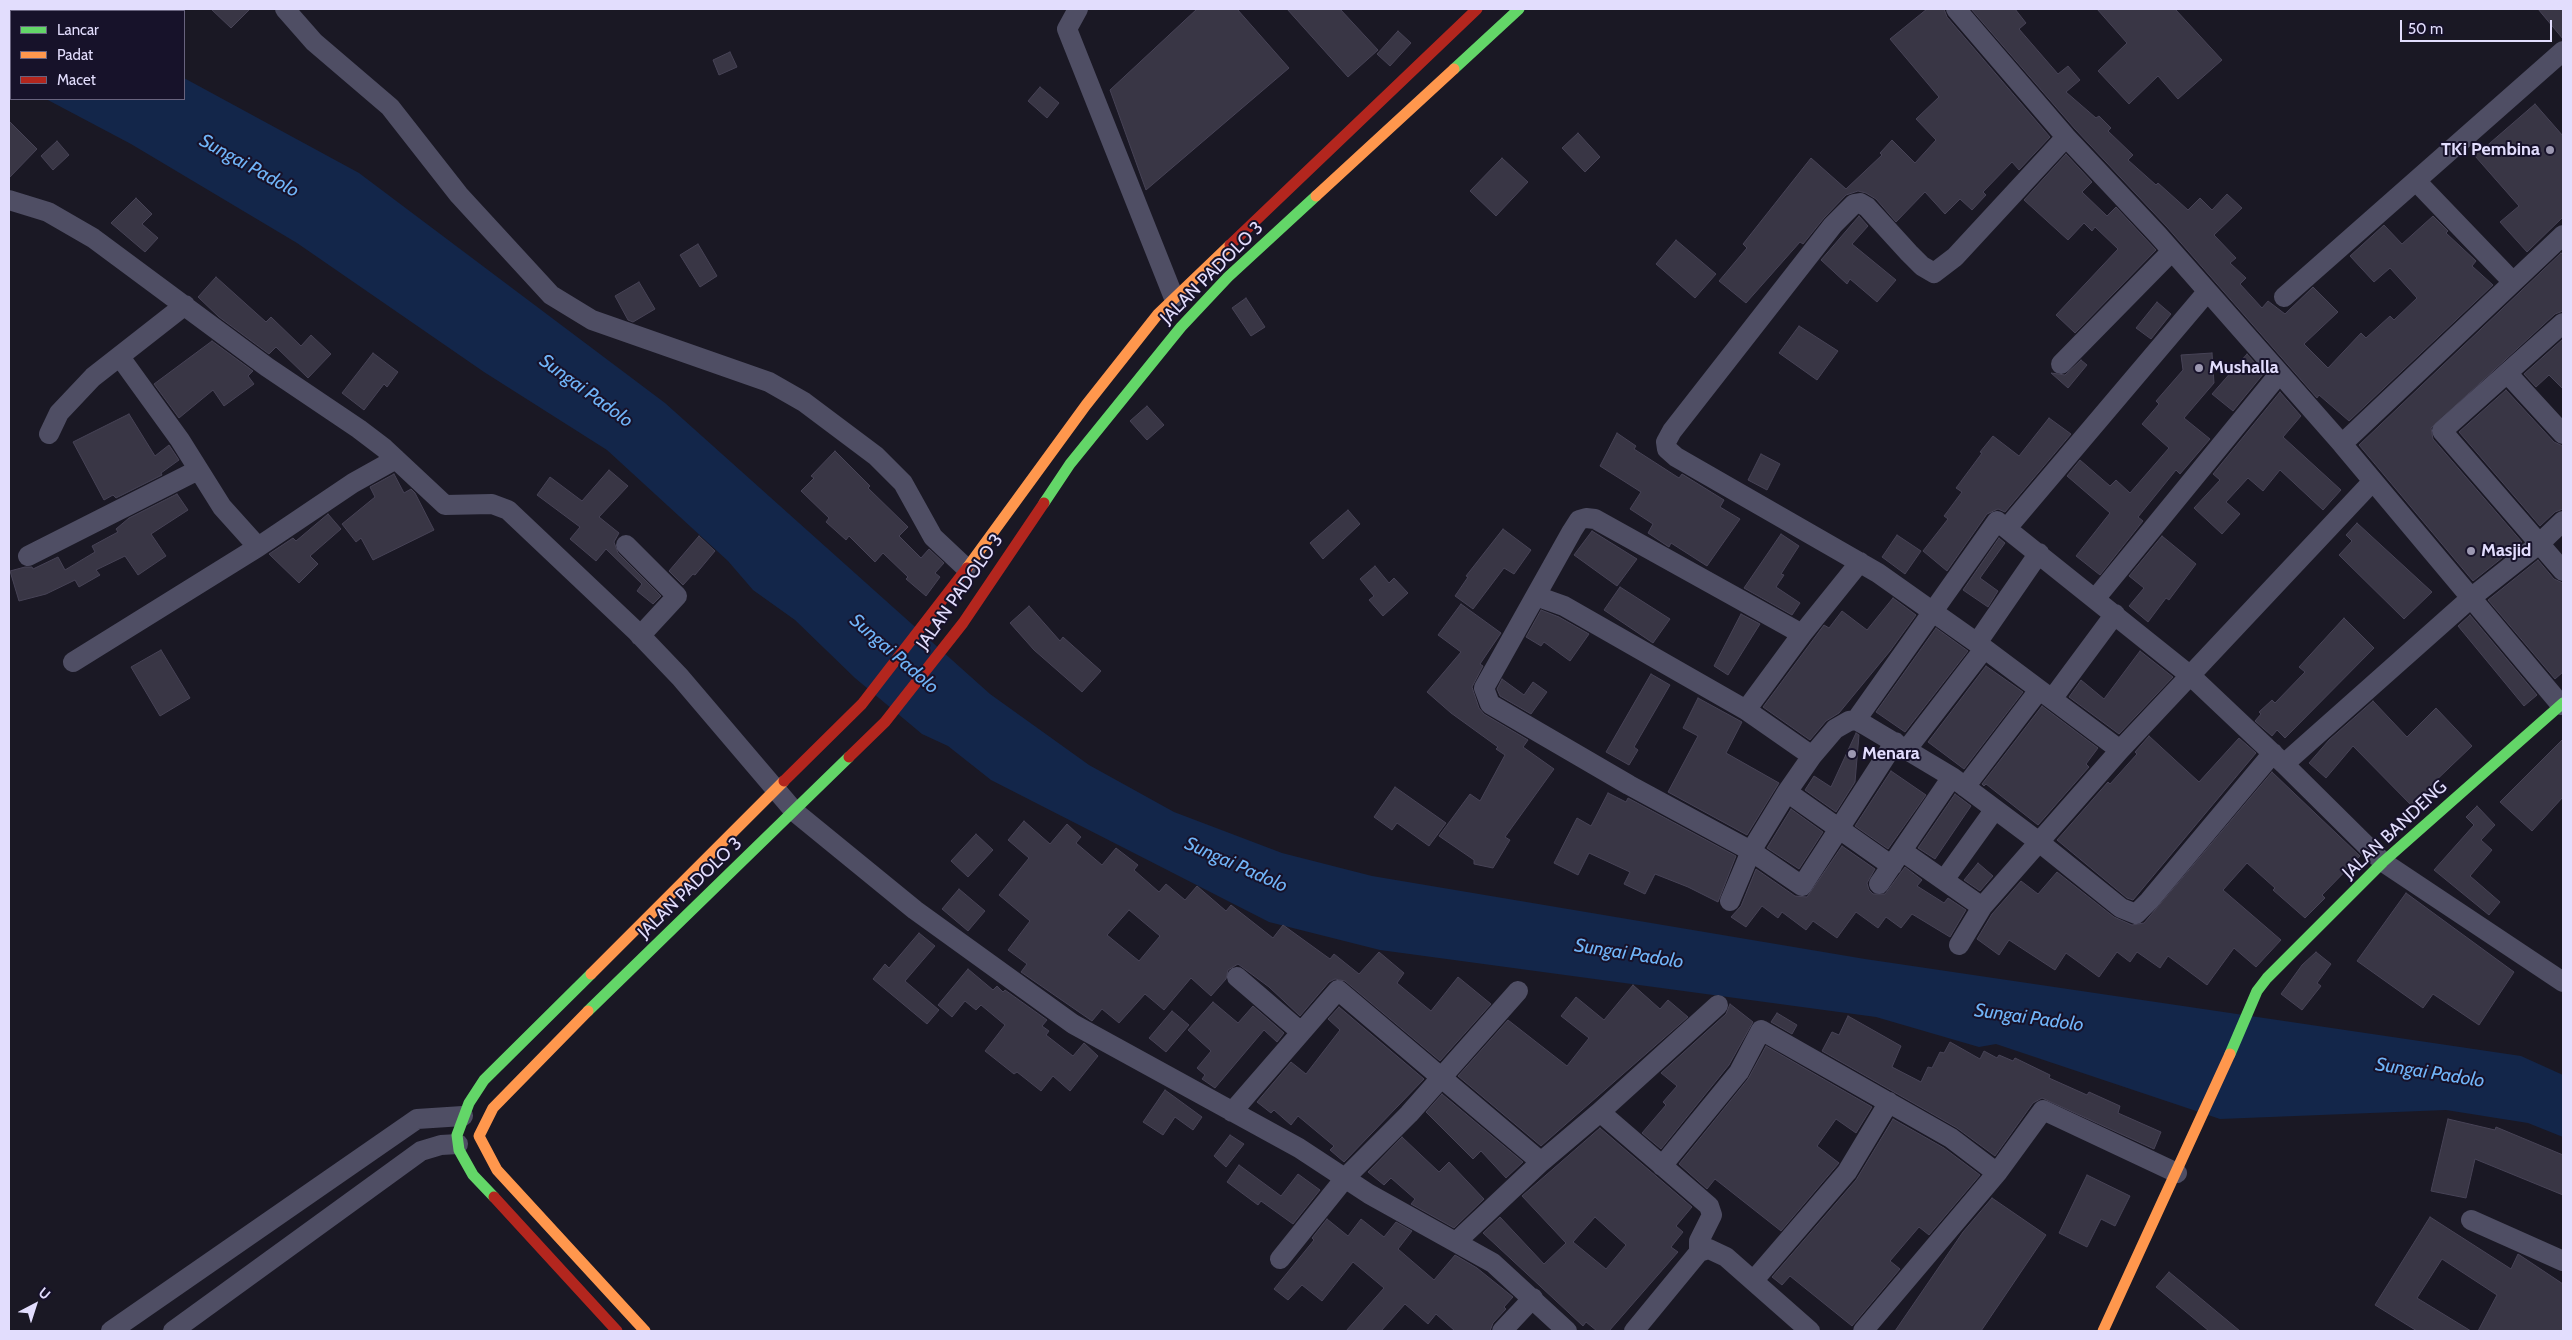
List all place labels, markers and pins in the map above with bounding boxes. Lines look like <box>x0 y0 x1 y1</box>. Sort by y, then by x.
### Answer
place label: TKi Pembina <box>2441 139 2540 161</box>
marker: TKi Pembina <box>2544 144 2556 156</box>
place label: Mushalla <box>2209 357 2279 379</box>
marker: Mushalla <box>2193 362 2205 374</box>
place label: Masjid <box>2481 540 2531 562</box>
marker: Masjid <box>2465 545 2477 557</box>
place label: Menara <box>1862 743 1920 765</box>
marker: Menara <box>1846 748 1858 760</box>

